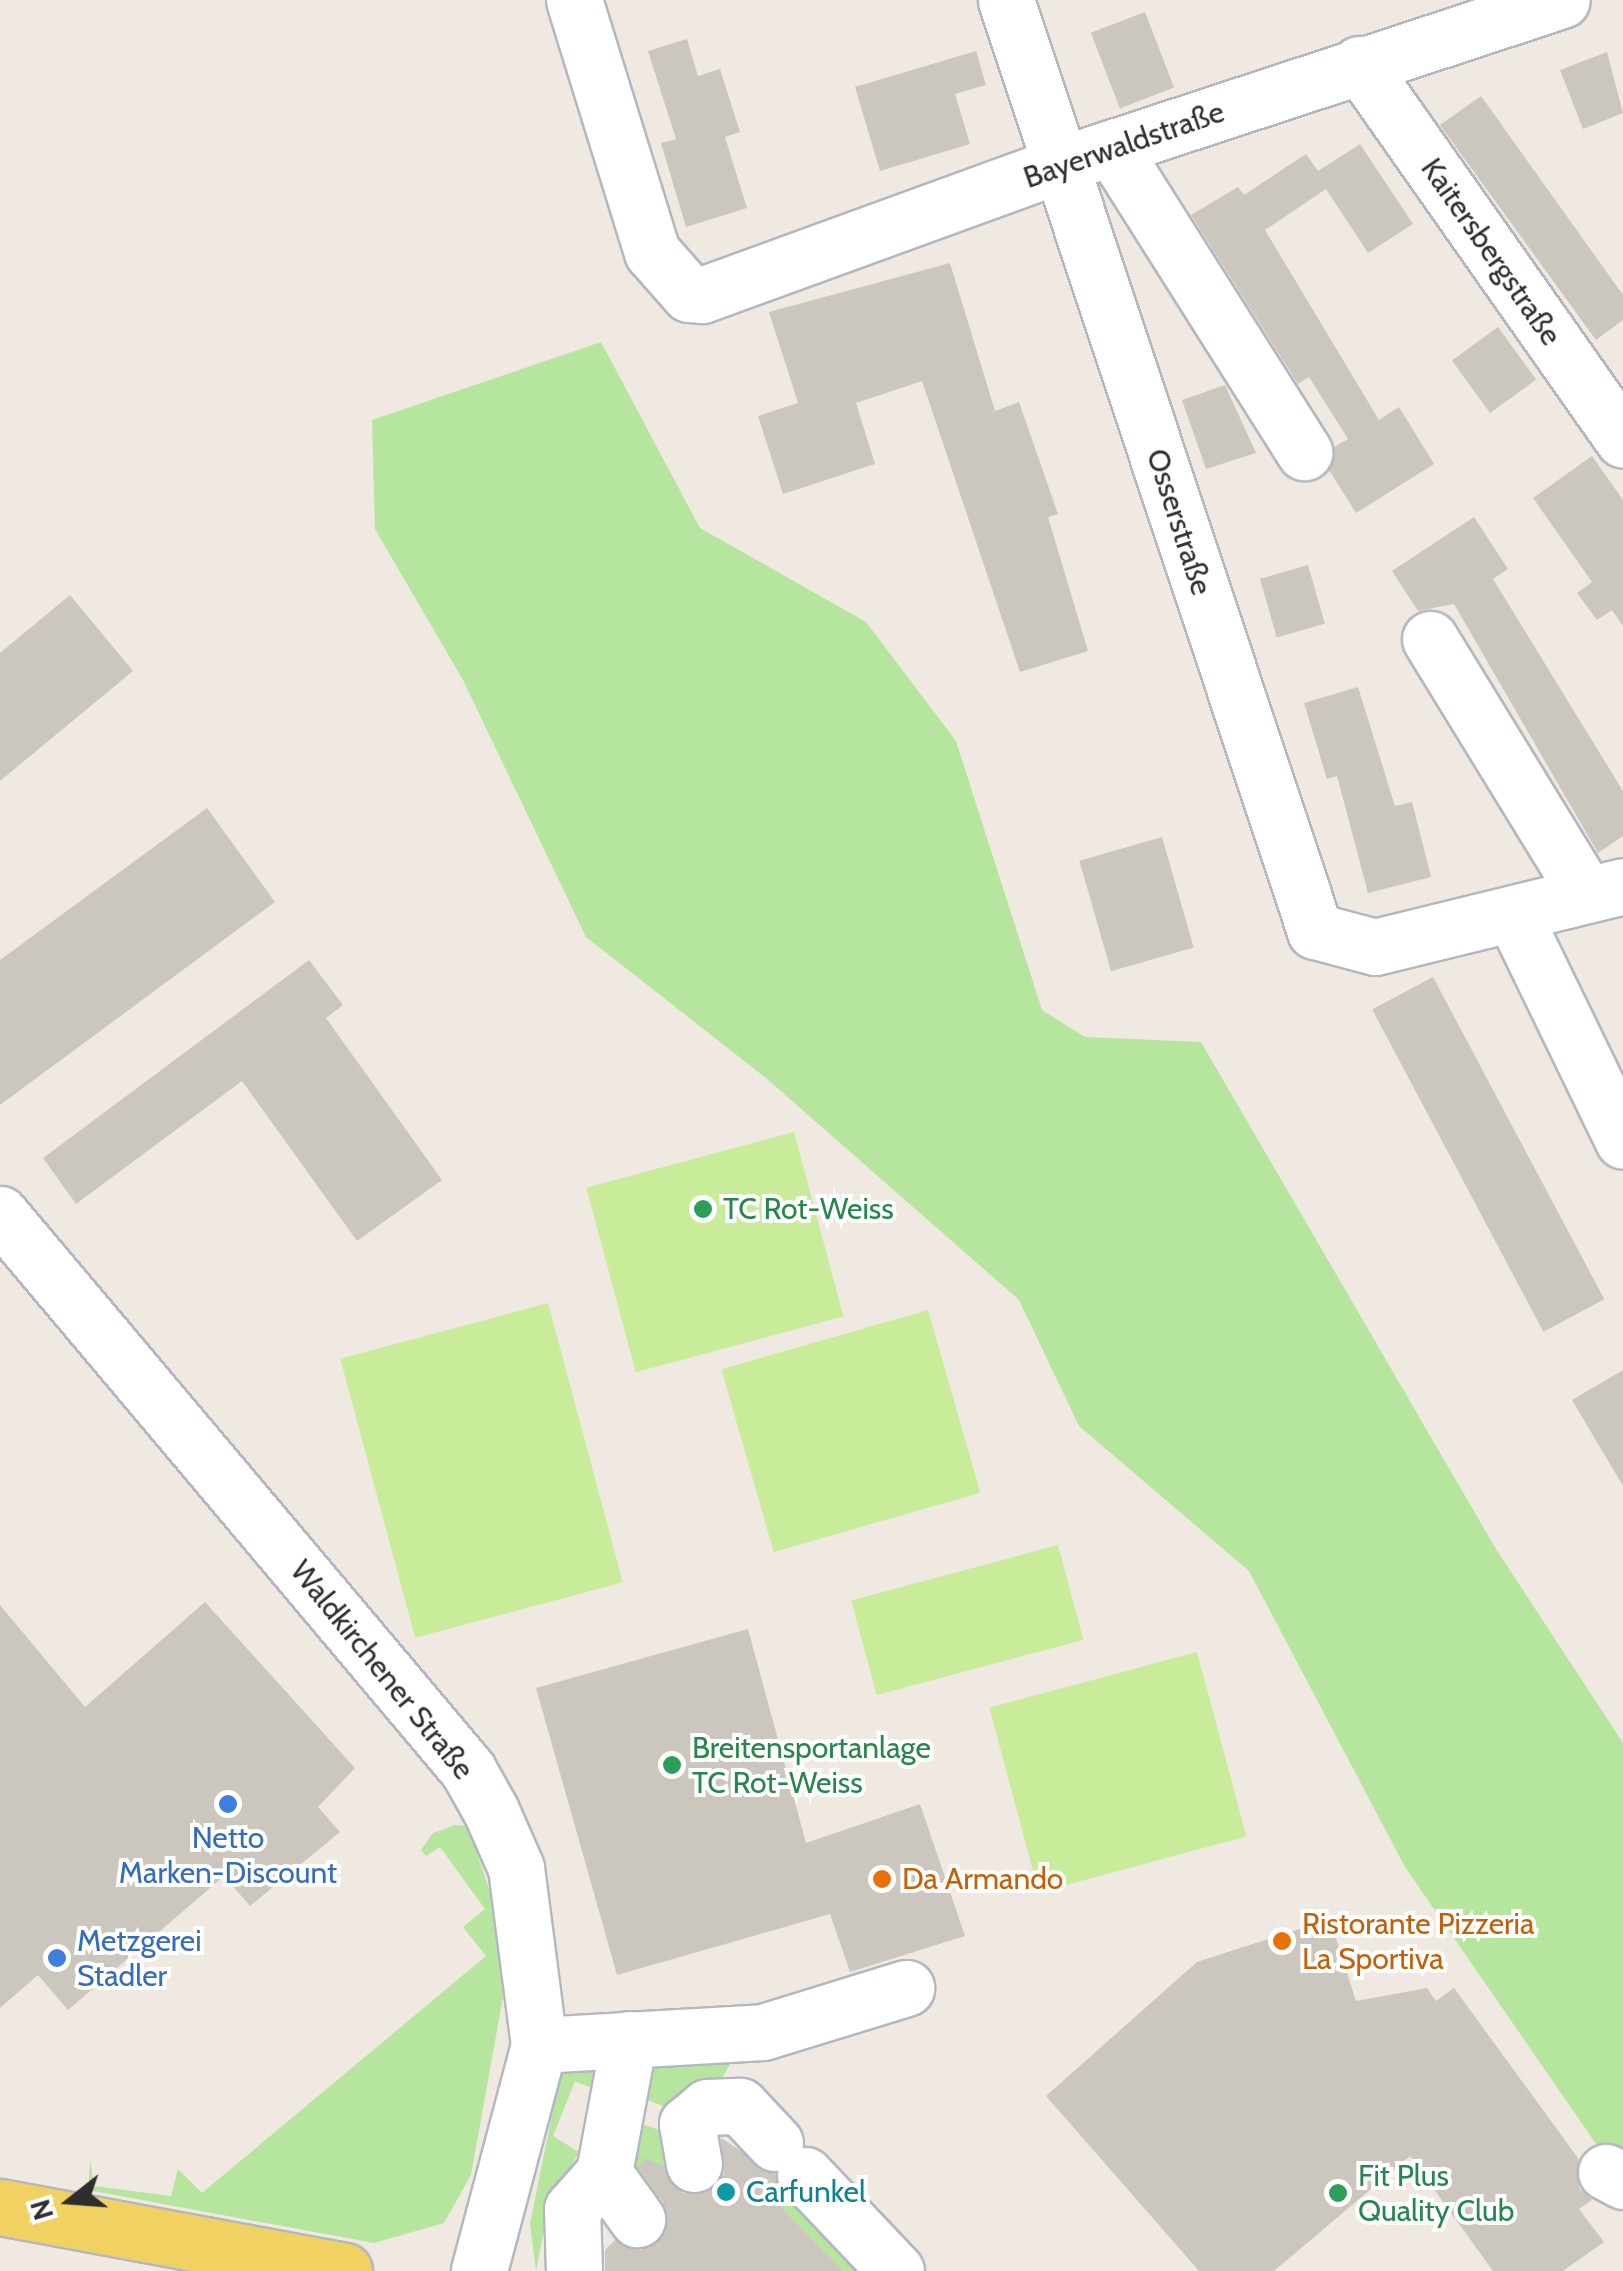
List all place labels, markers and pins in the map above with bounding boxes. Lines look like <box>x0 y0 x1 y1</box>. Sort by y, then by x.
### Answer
place label: TC Rot-Weiss <box>723 1191 894 1227</box>
marker: TC Rot-Weiss <box>692 1198 714 1220</box>
place label: Breitensportanlage TC Rot-Weiss <box>692 1730 931 1800</box>
marker: Breitensportanlage TC Rot-Weiss <box>661 1754 683 1776</box>
marker: Netto Marken-Discount <box>217 1793 239 1815</box>
place label: Netto Marken-Discount <box>119 1820 337 1890</box>
place label: Da Armando <box>902 1861 1063 1897</box>
marker: Da Armando <box>871 1868 893 1890</box>
place label: Ristorante Pizzeria La Sportiva <box>1302 1906 1534 1976</box>
place label: Metzgerei Stadler <box>77 1923 202 1994</box>
marker: Ristorante Pizzeria La Sportiva <box>1271 1930 1293 1952</box>
marker: Metzgerei Stadler <box>46 1947 68 1969</box>
place label: Fit Plus Quality Club <box>1358 2158 1514 2228</box>
place label: Carfunkel <box>746 2174 866 2210</box>
marker: Carfunkel <box>715 2181 737 2203</box>
marker: Fit Plus Quality Club <box>1327 2182 1349 2204</box>

